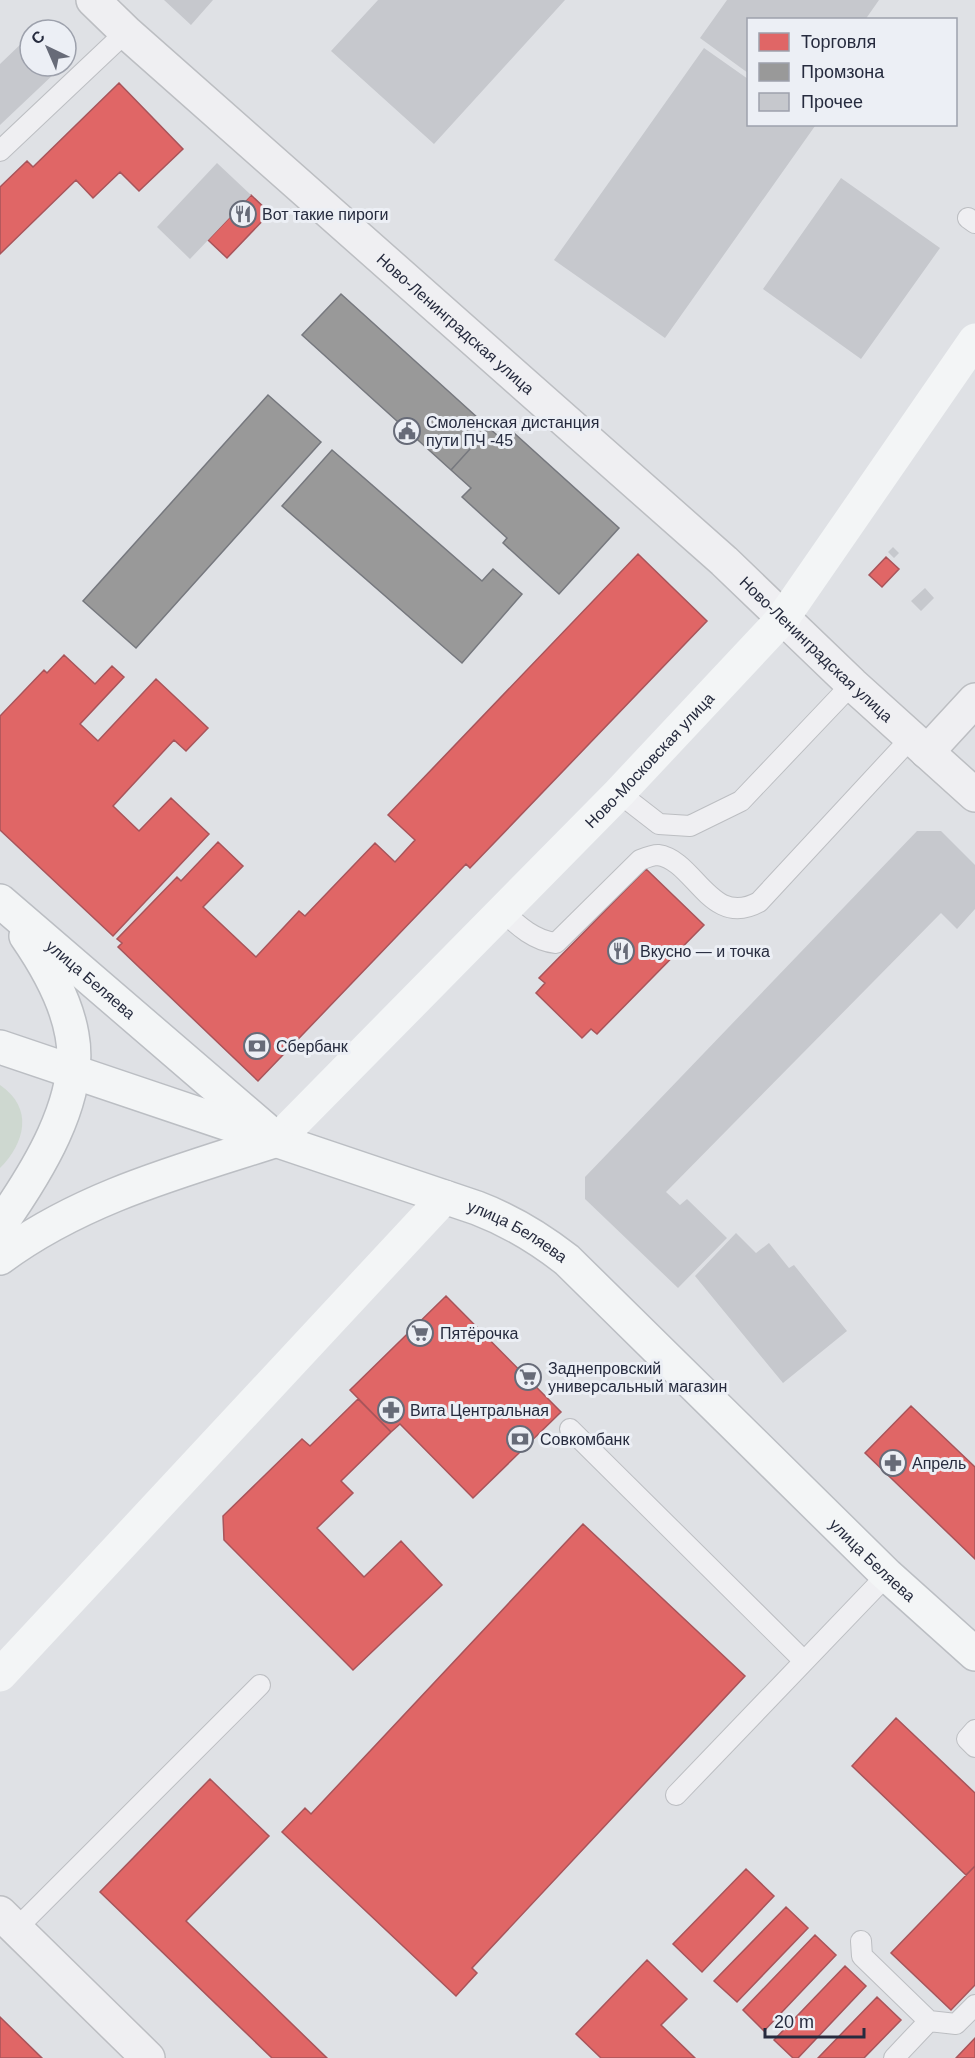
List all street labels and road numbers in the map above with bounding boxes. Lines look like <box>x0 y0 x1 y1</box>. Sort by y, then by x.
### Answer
street label: Ново-Ленинградская улица <box>373 250 537 398</box>
street label: Ново-Ленинградская улица <box>736 573 896 725</box>
street label: Ново-Московская улица <box>582 689 718 831</box>
street label: улица Беляева <box>43 937 139 1023</box>
street label: улица Беляева <box>465 1197 570 1266</box>
street label: улица Беляева <box>826 1516 918 1605</box>

